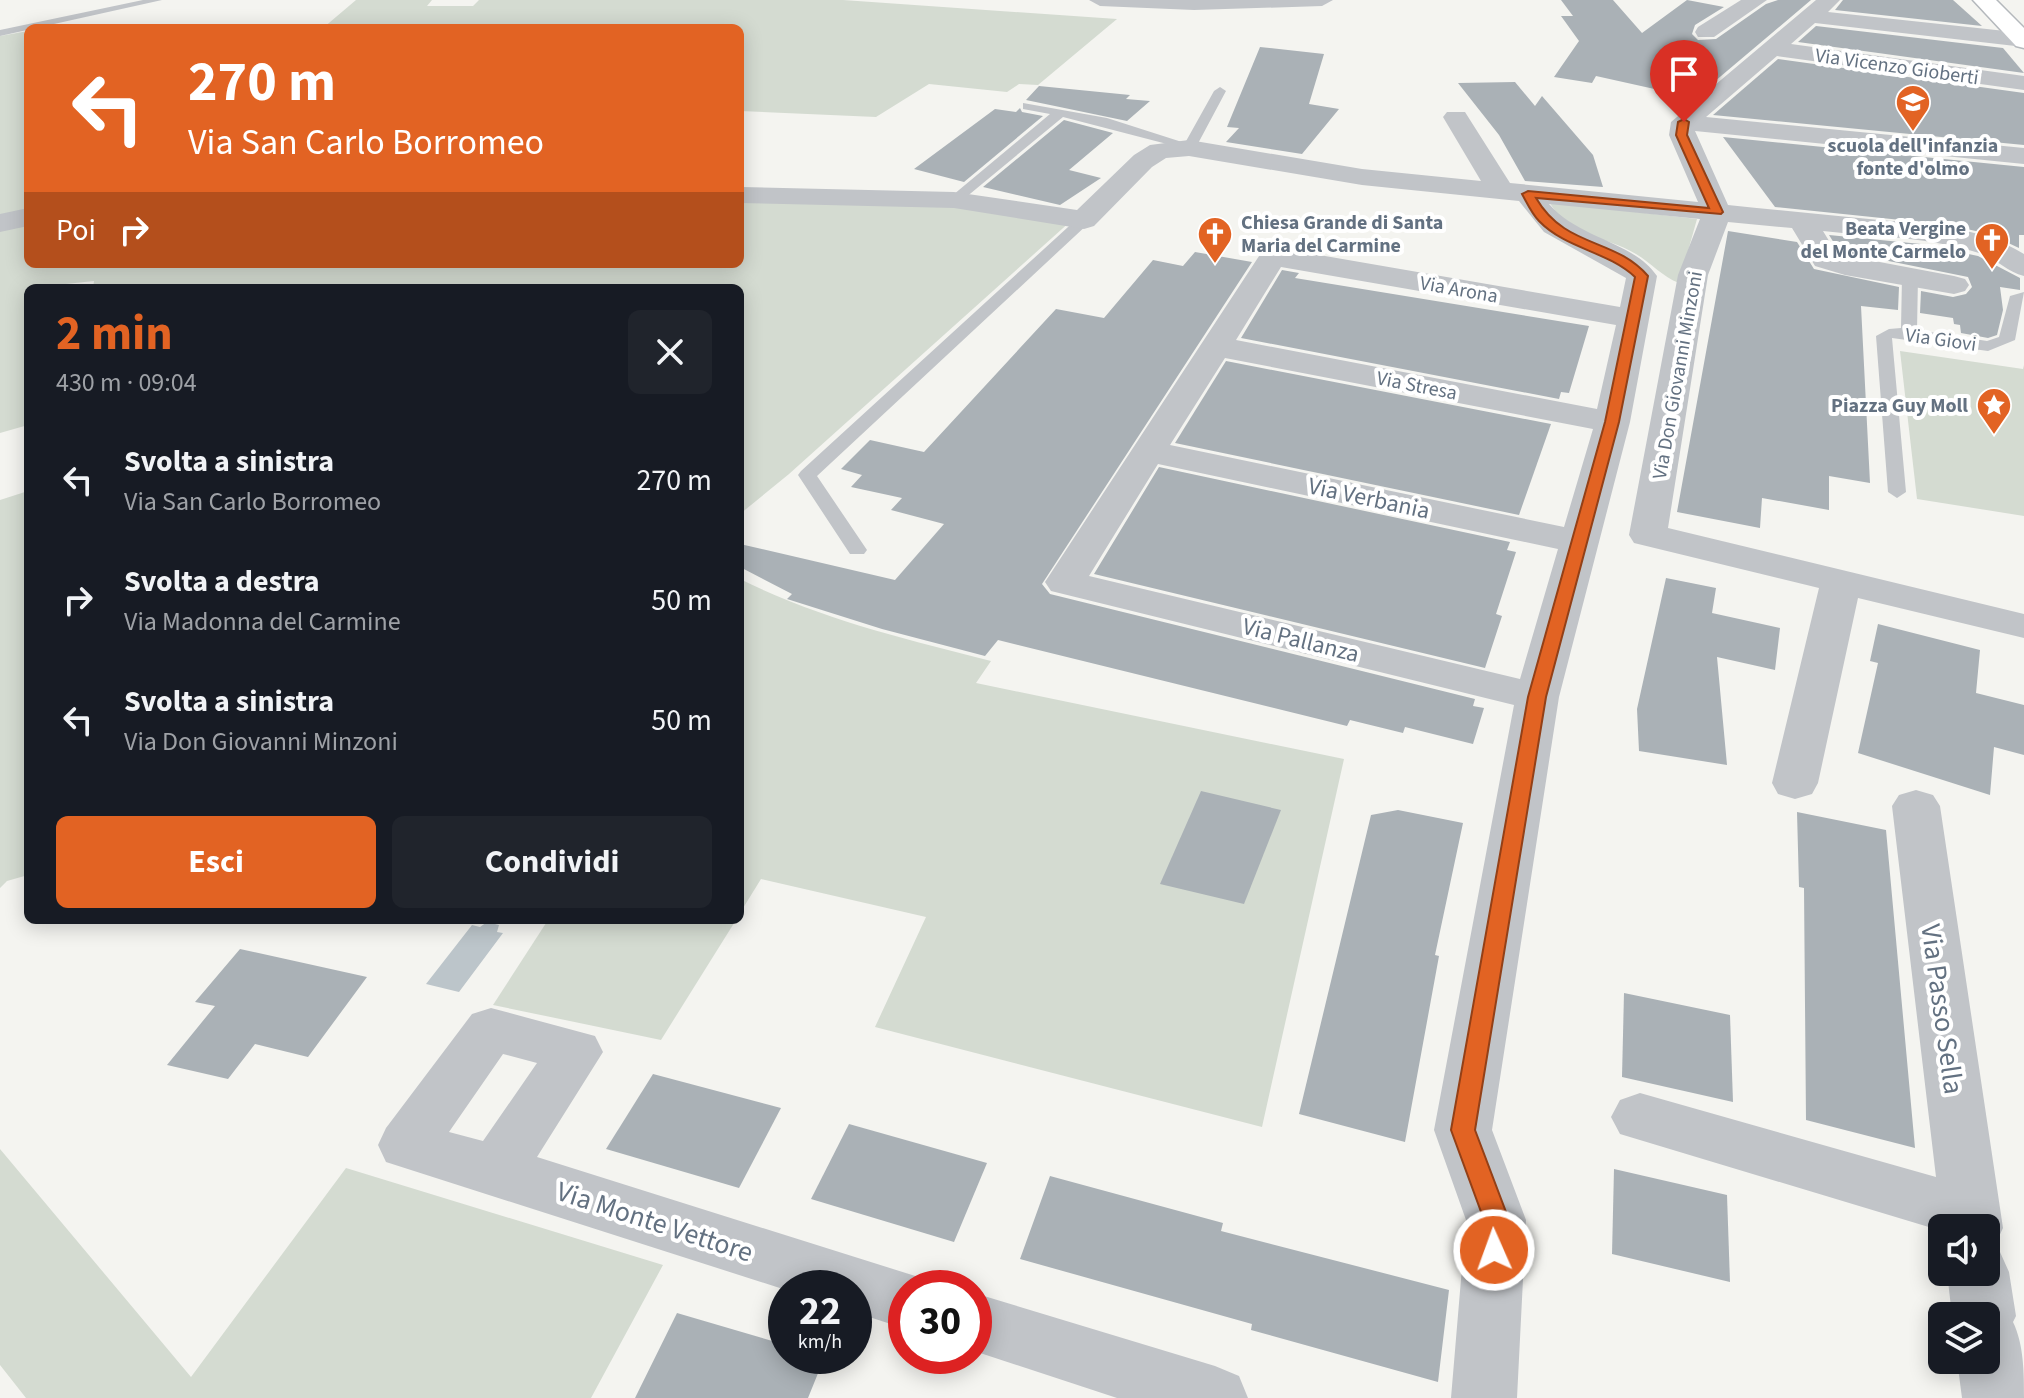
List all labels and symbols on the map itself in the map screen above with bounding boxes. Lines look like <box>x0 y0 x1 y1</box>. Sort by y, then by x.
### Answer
pin <box>1650 40 1718 122</box>
street label: Via Vicenzo Gioberti <box>1813 42 1980 92</box>
school or university icon: scuola dell'infanzia fonte d'olmo <box>1894 83 1932 133</box>
place label: scuola dell'infanzia fonte d'olmo <box>1828 132 1998 183</box>
place label: Chiesa Grande di Santa Maria del Carmine <box>1241 209 1443 260</box>
church icon: Chiesa Grande di Santa Maria del Carmine <box>1196 215 1234 265</box>
place label: Beata Vergine del Monte Carmelo <box>1801 215 1966 266</box>
church icon: Beata Vergine del Monte Carmelo <box>1973 221 2011 271</box>
street label: Via Arona <box>1418 269 1500 311</box>
street label: Via Don Giovanni Minzoni <box>1646 269 1710 481</box>
street label: Via Giovi <box>1903 321 1978 359</box>
street label: Via Stresa <box>1374 364 1459 407</box>
place icon: Piazza Guy Moll <box>1975 386 2013 436</box>
place label: Piazza Guy Moll <box>1831 392 1968 420</box>
street label: Via Verbania <box>1305 469 1433 528</box>
street label: Via Pallanza <box>1239 609 1363 672</box>
street label: Via Passo Sella <box>1910 922 1974 1097</box>
street label: Via Monte Vettore <box>551 1171 758 1273</box>
position arrow <box>1452 1208 1536 1292</box>
speed limit sign: 30 <box>888 1270 992 1374</box>

